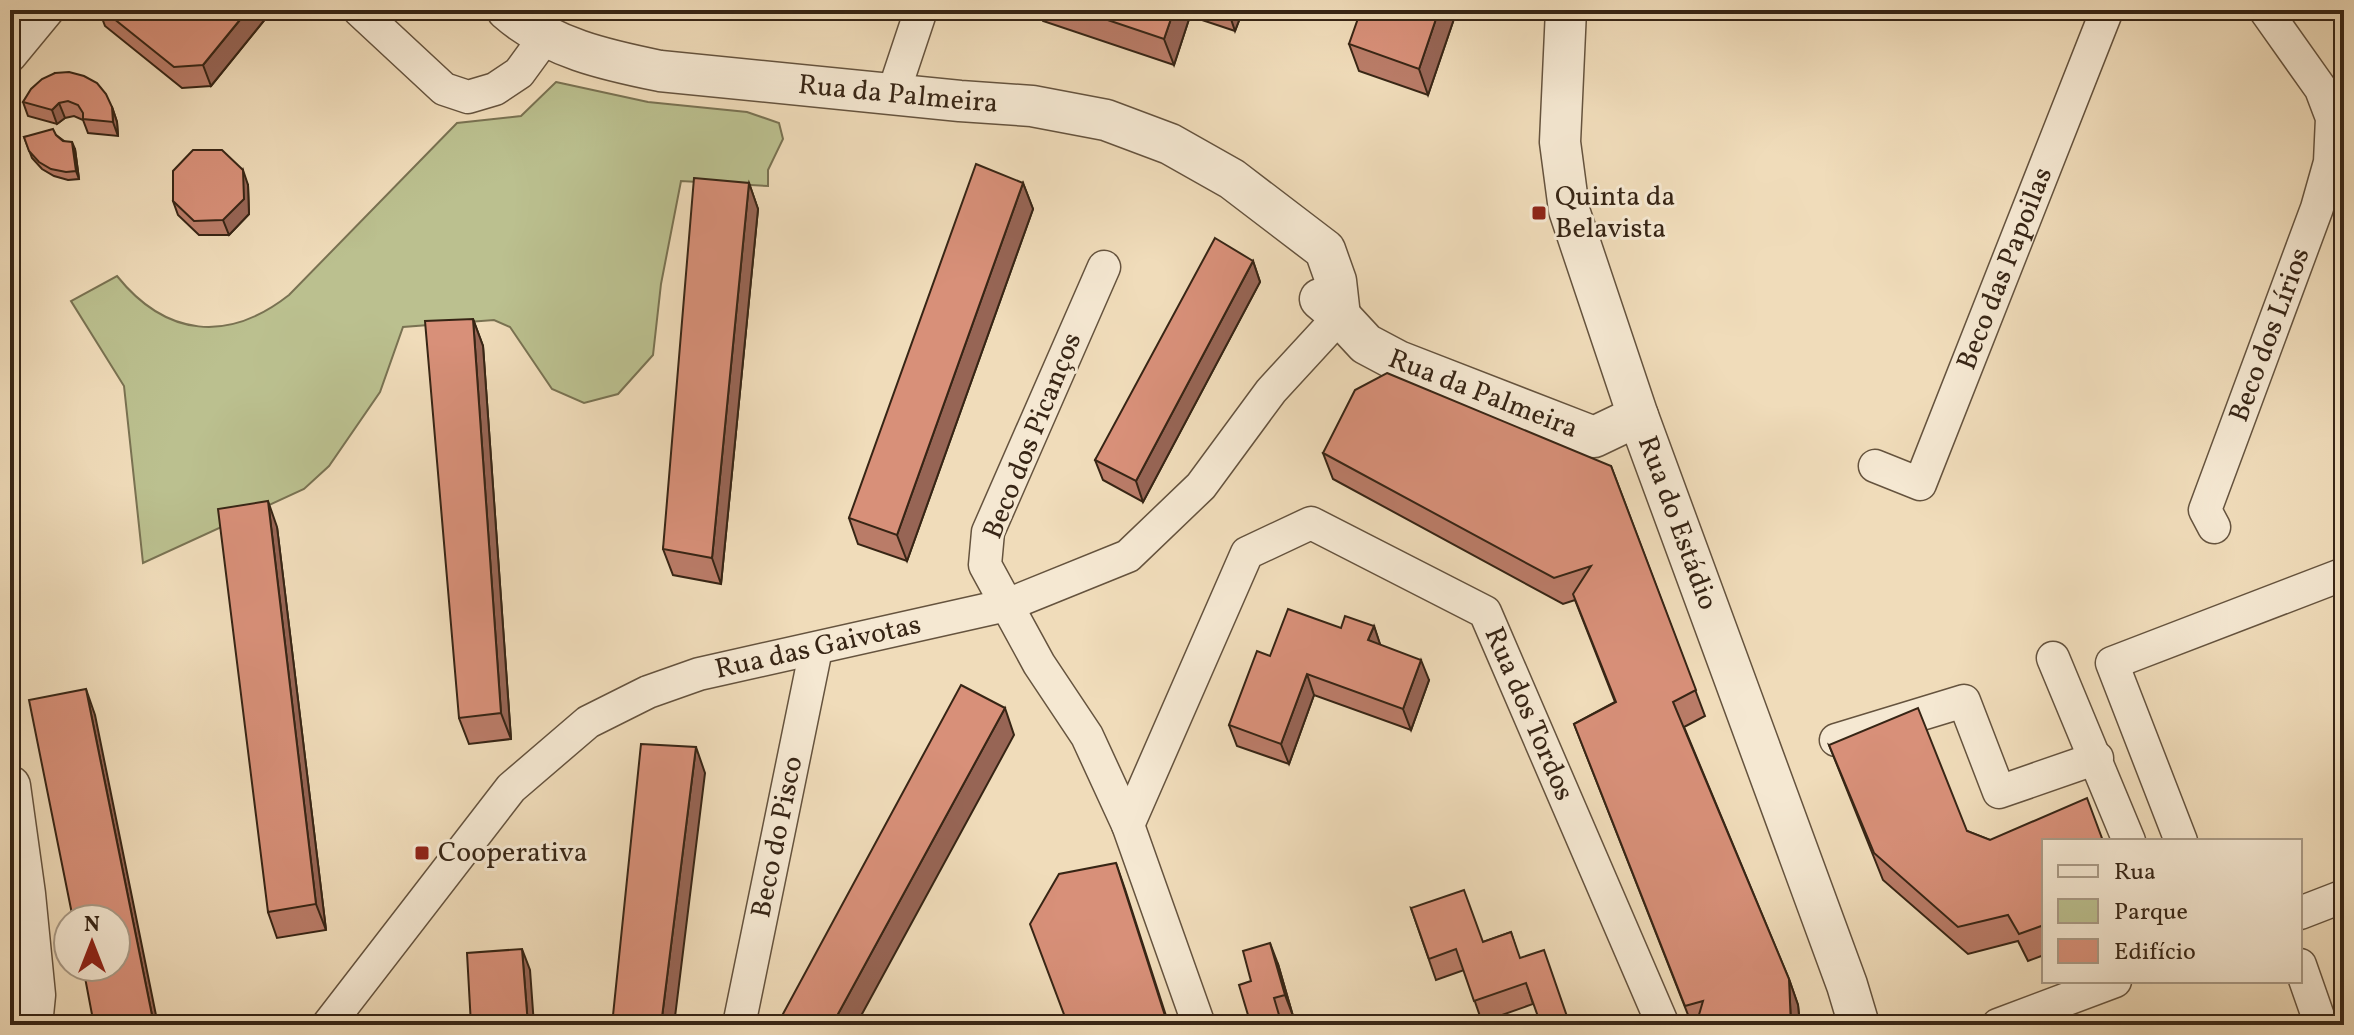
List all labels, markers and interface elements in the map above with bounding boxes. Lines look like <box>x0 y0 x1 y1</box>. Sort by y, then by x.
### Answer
street label: Rua da Palmeira <box>796 65 999 123</box>
street label: Beco das Papoilas <box>1947 161 2063 376</box>
place label: Quinta da Belavista <box>1555 178 1676 249</box>
marker: Quinta da Belavista <box>1530 204 1548 222</box>
street label: Beco dos Lírios <box>2220 242 2320 428</box>
street label: Beco dos Picanços <box>974 327 1092 545</box>
street label: Rua da Palmeira <box>1383 340 1584 448</box>
street label: Rua do Estádio <box>1628 431 1727 615</box>
street label: Rua das Gaivotas <box>711 605 925 689</box>
street label: Rua dos Tordos <box>1474 621 1584 807</box>
street label: Beco do Pisco <box>742 753 813 921</box>
place label: Cooperativa <box>438 834 588 873</box>
legend <box>2042 839 2302 983</box>
marker: Cooperativa <box>413 844 431 862</box>
text: Rua <box>2114 856 2156 890</box>
text: Parque <box>2114 896 2188 930</box>
north arrow <box>52 903 132 983</box>
text: N <box>84 910 100 941</box>
text: Edifício <box>2114 936 2196 970</box>

